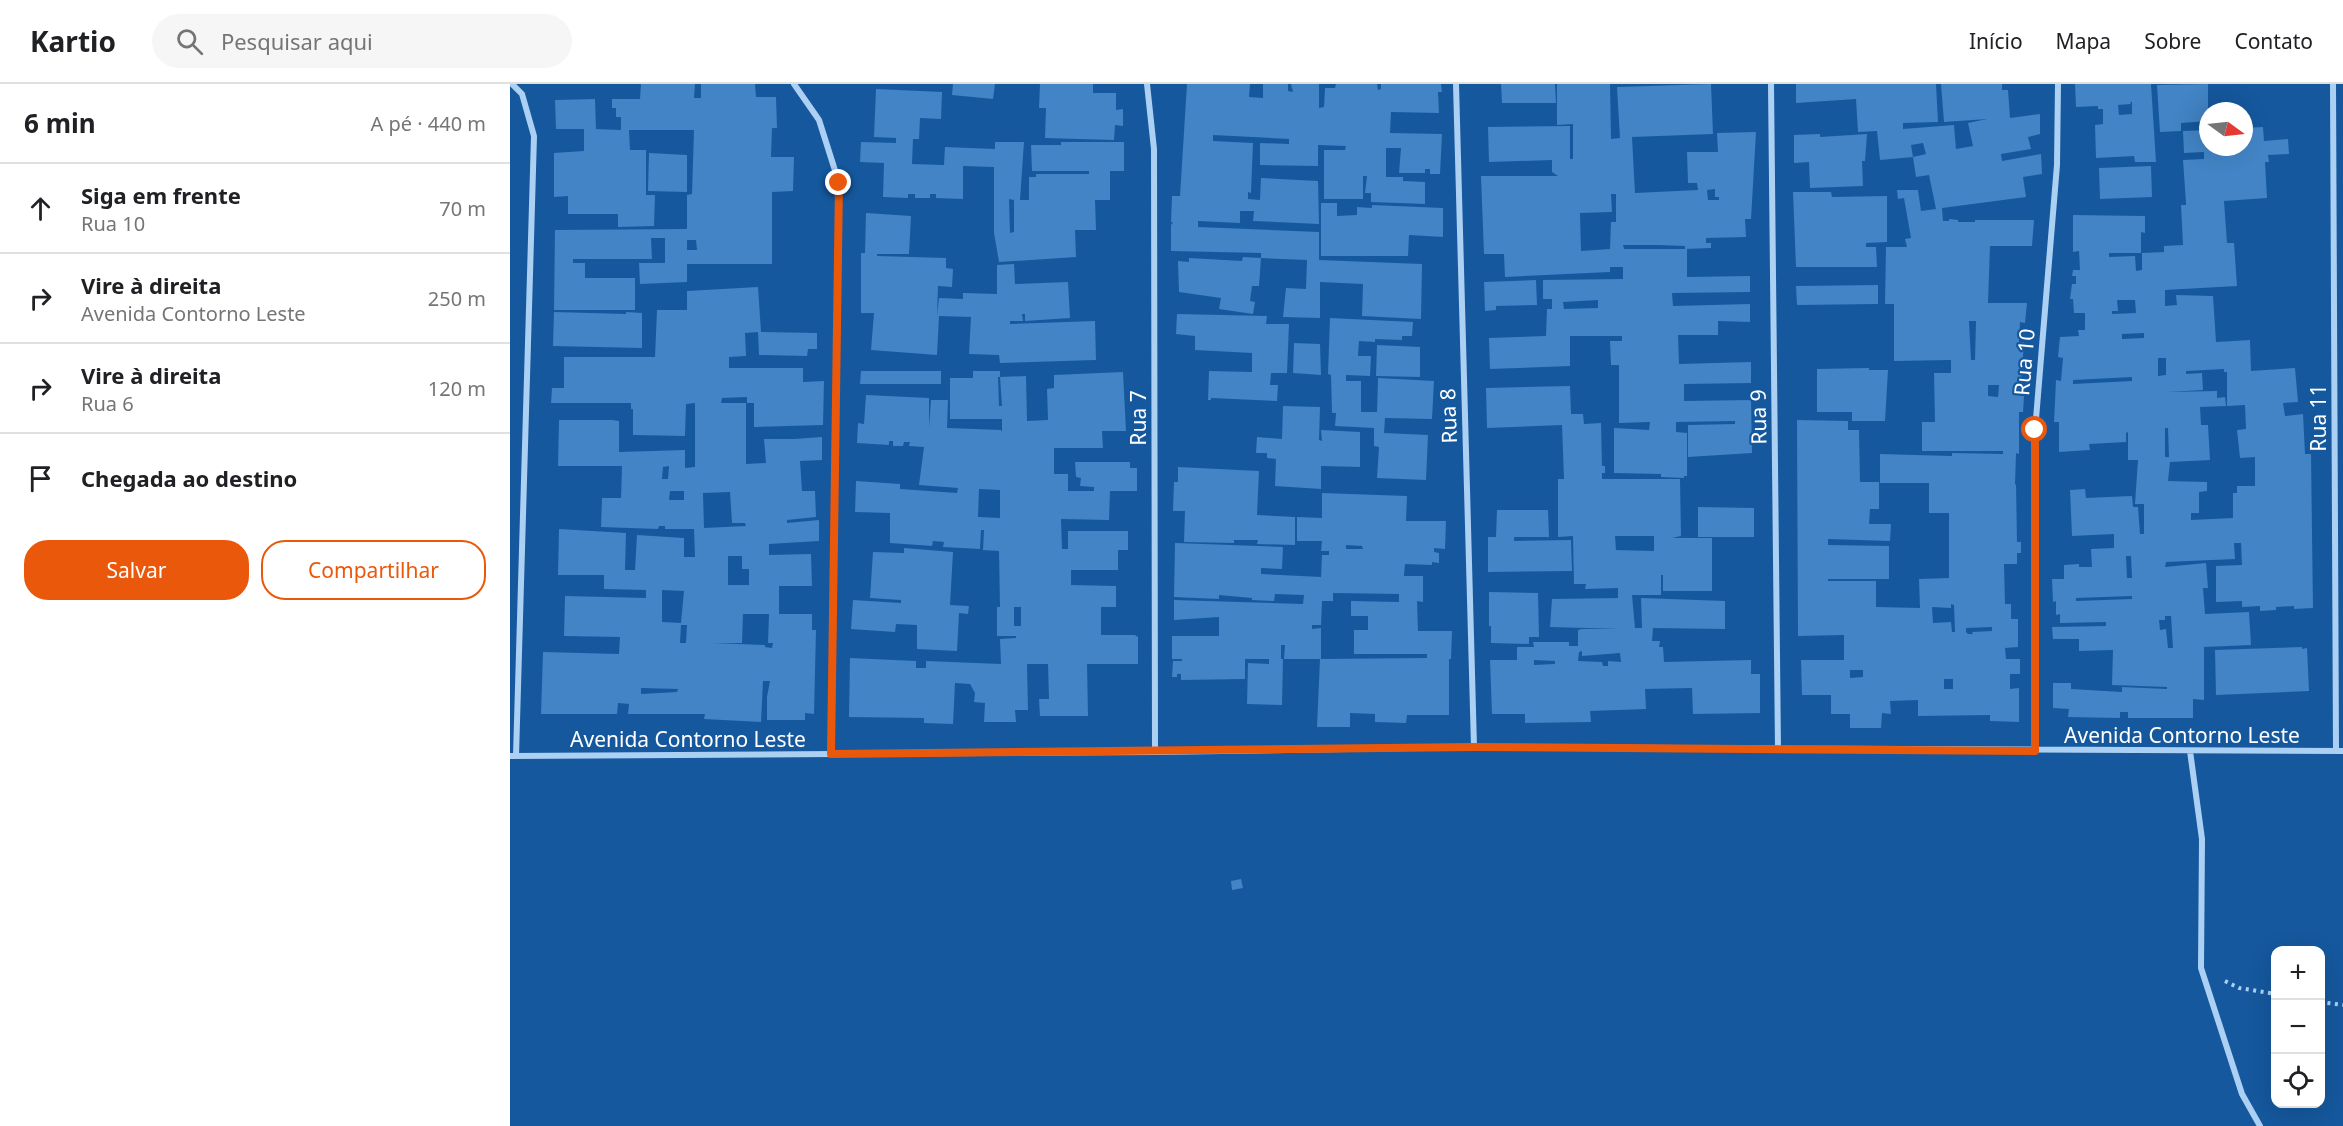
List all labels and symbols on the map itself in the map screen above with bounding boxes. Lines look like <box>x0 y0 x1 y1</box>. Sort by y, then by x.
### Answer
north arrow <box>2199 102 2253 156</box>
route end <box>825 169 851 195</box>
street label: Rua 10 <box>2007 327 2041 397</box>
street label: Rua 11 <box>2304 384 2332 452</box>
street label: Rua 8 <box>1433 388 1463 444</box>
street label: Rua 9 <box>1744 389 1772 445</box>
street label: Rua 7 <box>1124 390 1152 446</box>
route start <box>2021 416 2047 442</box>
street label: Avenida Contorno Leste <box>2064 721 2300 749</box>
street label: Avenida Contorno Leste <box>570 725 806 753</box>

